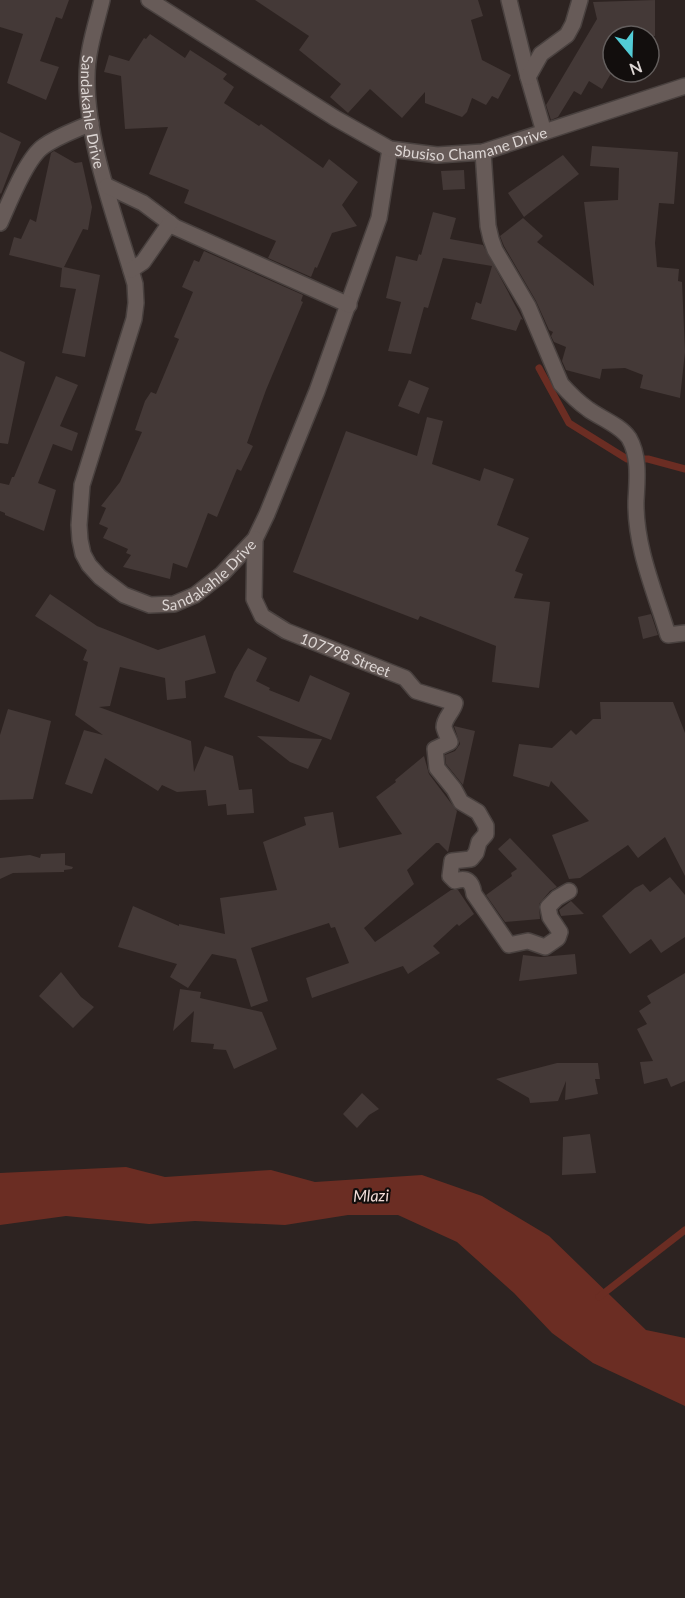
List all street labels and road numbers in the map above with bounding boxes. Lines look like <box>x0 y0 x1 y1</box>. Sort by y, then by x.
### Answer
street label: Sandakahle Drive <box>78 54 109 171</box>
street label: Sbusiso Chamane Drive <box>394 123 549 164</box>
street label: Sandakahle Drive <box>161 535 259 614</box>
street label: 107798 Street <box>298 629 394 681</box>

